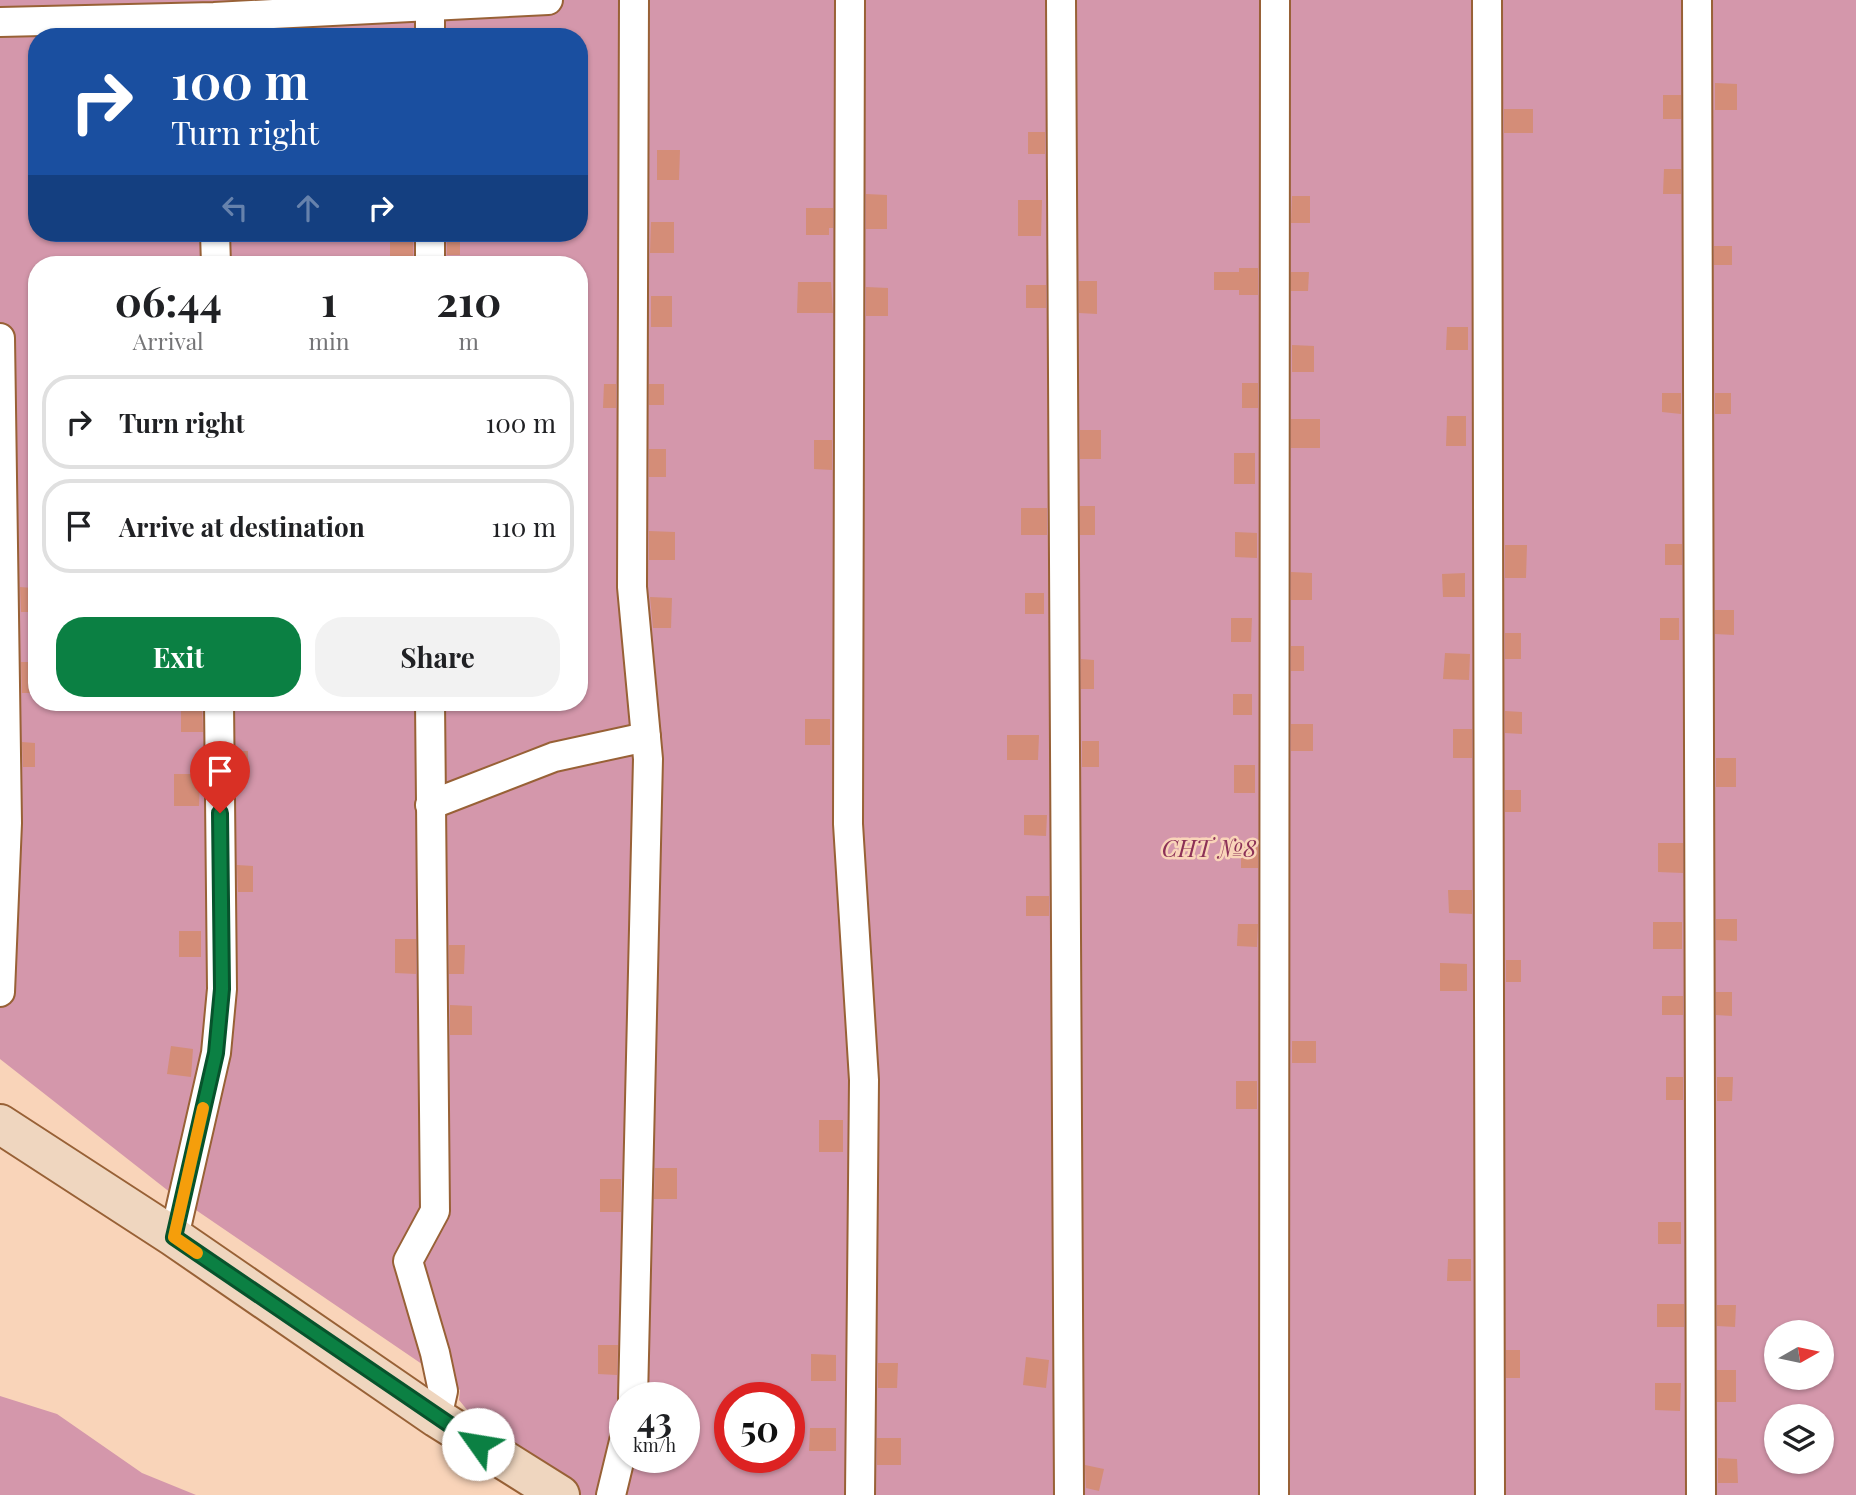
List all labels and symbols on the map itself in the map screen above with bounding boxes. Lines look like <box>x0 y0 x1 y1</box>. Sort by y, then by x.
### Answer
pin <box>190 741 250 813</box>
park label: СНТ №8 <box>1162 831 1256 863</box>
north arrow <box>1764 1320 1834 1390</box>
speed limit sign: 50 <box>714 1382 805 1473</box>
position arrow <box>441 1407 515 1481</box>

